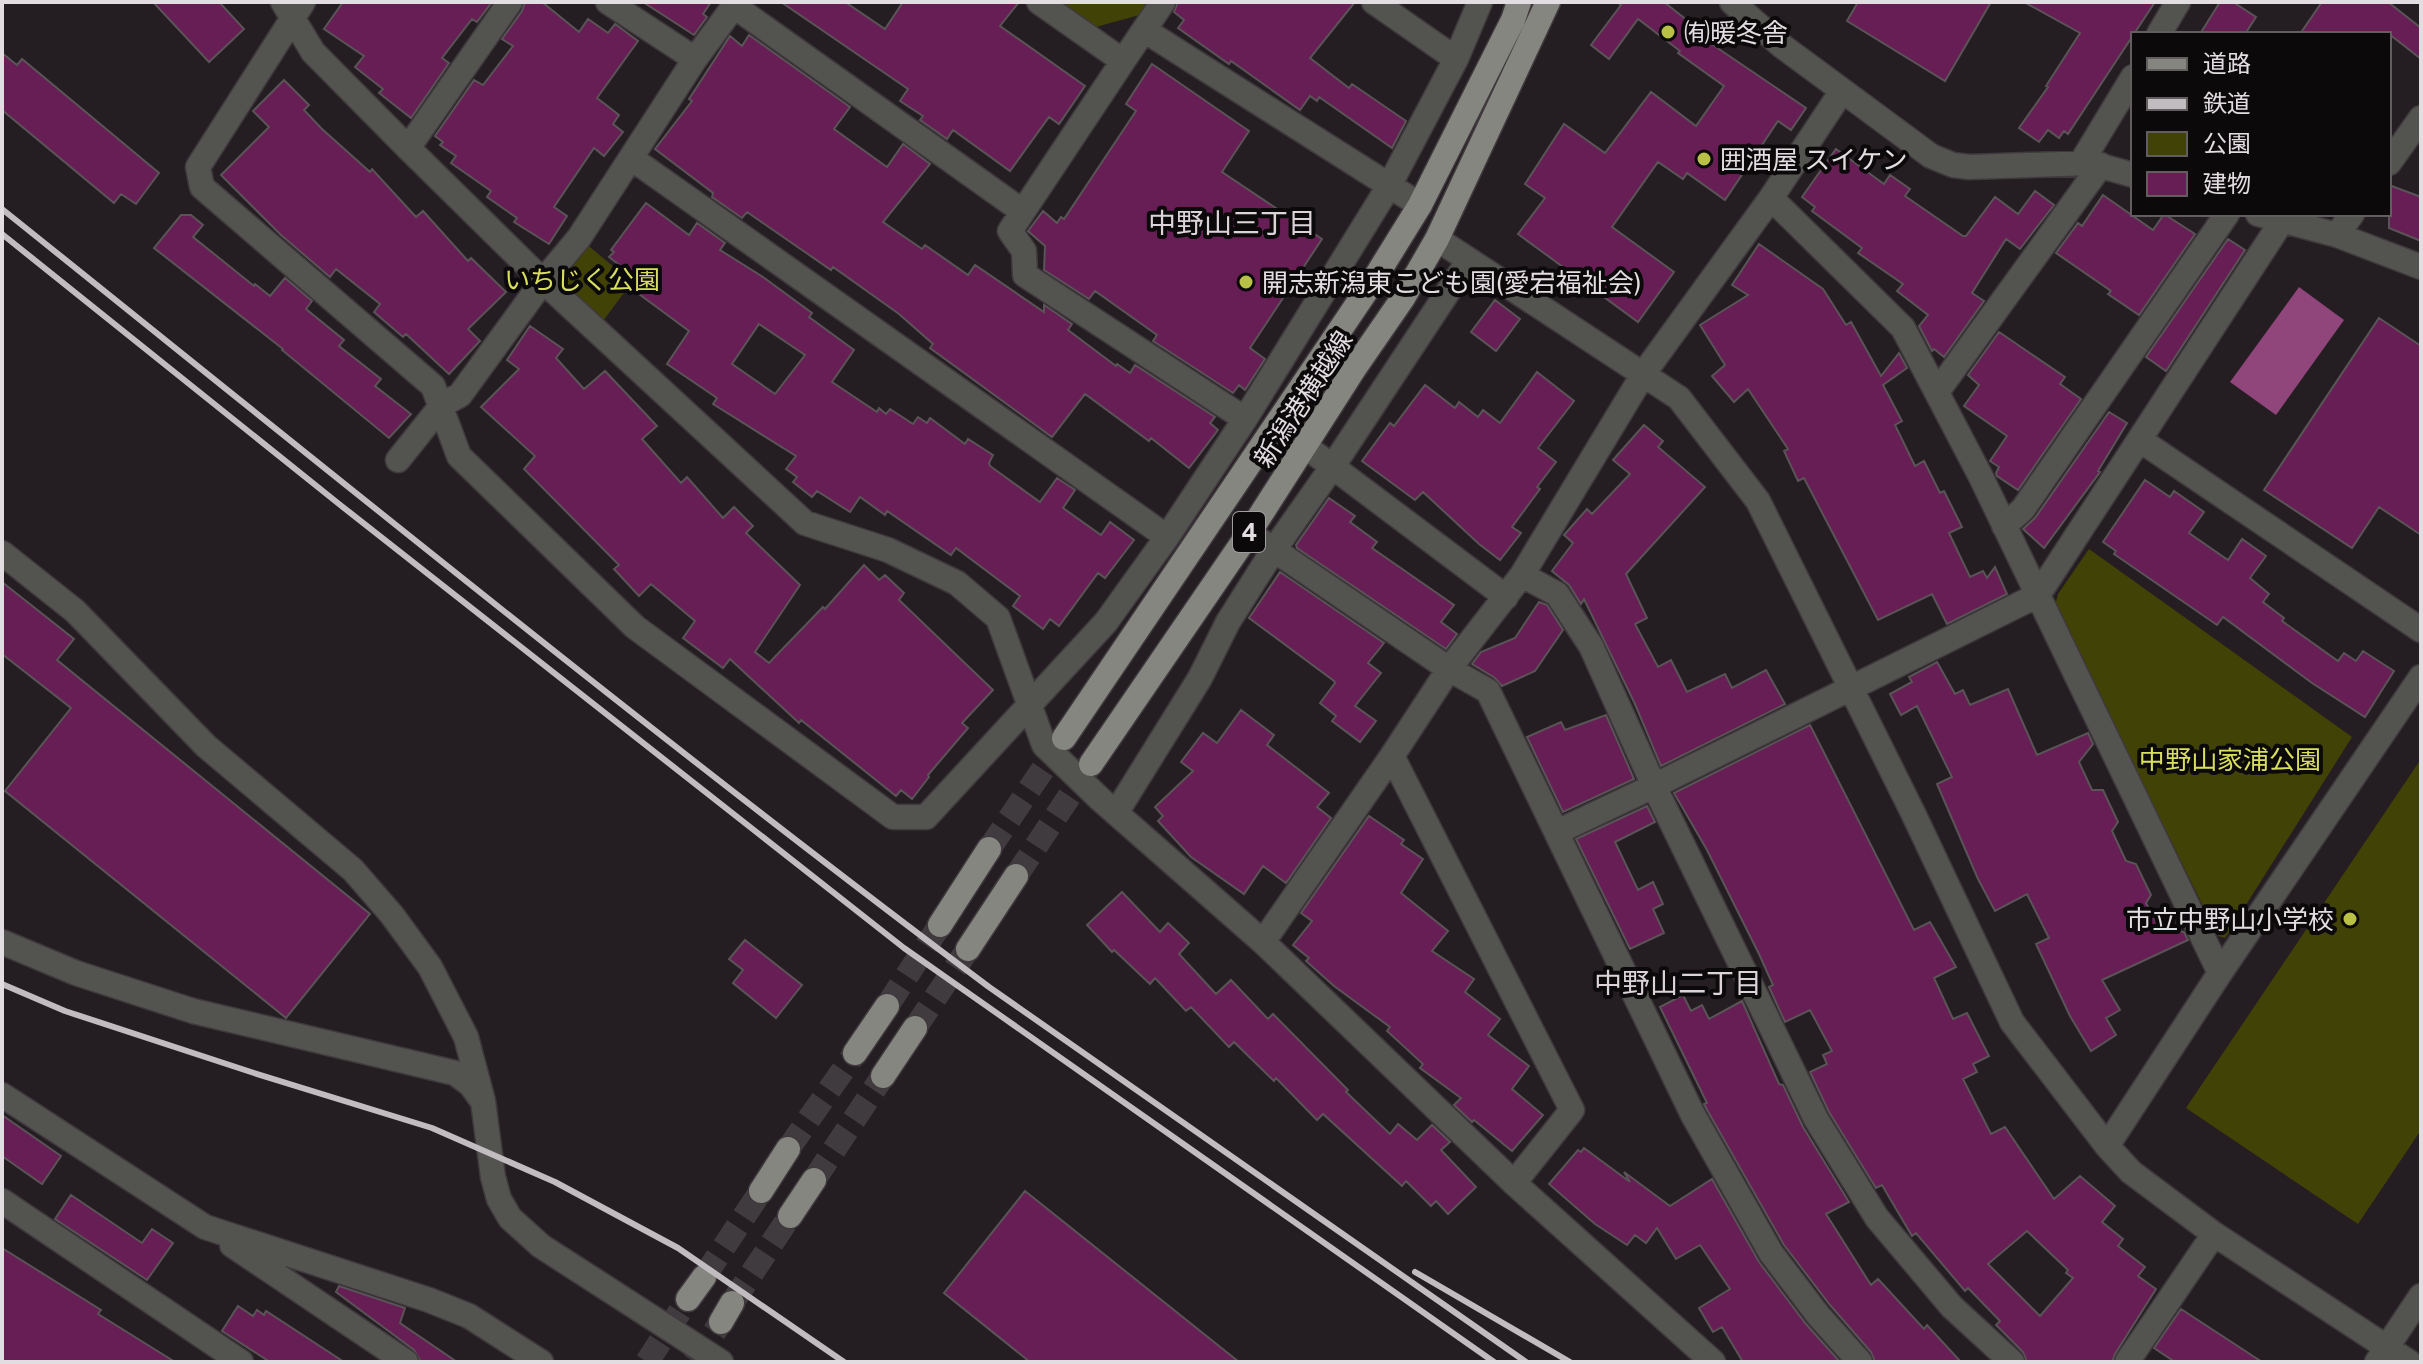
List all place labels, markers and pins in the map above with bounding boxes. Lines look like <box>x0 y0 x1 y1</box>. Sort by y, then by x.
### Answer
place label: ㈲暖冬舎 <box>1684 17 1788 48</box>
marker: ㈲暖冬舎 <box>1659 23 1677 41</box>
place label: 囲酒屋 スイケン <box>1720 144 1908 175</box>
marker: 囲酒屋 スイケン <box>1695 150 1713 168</box>
place label: 開志新潟東こども園(愛宕福祉会) <box>1262 267 1642 298</box>
marker: 開志新潟東こども園(愛宕福祉会) <box>1237 273 1255 291</box>
place label: 市立中野山小学校 <box>2126 904 2334 935</box>
marker: 市立中野山小学校 <box>2341 910 2359 928</box>

